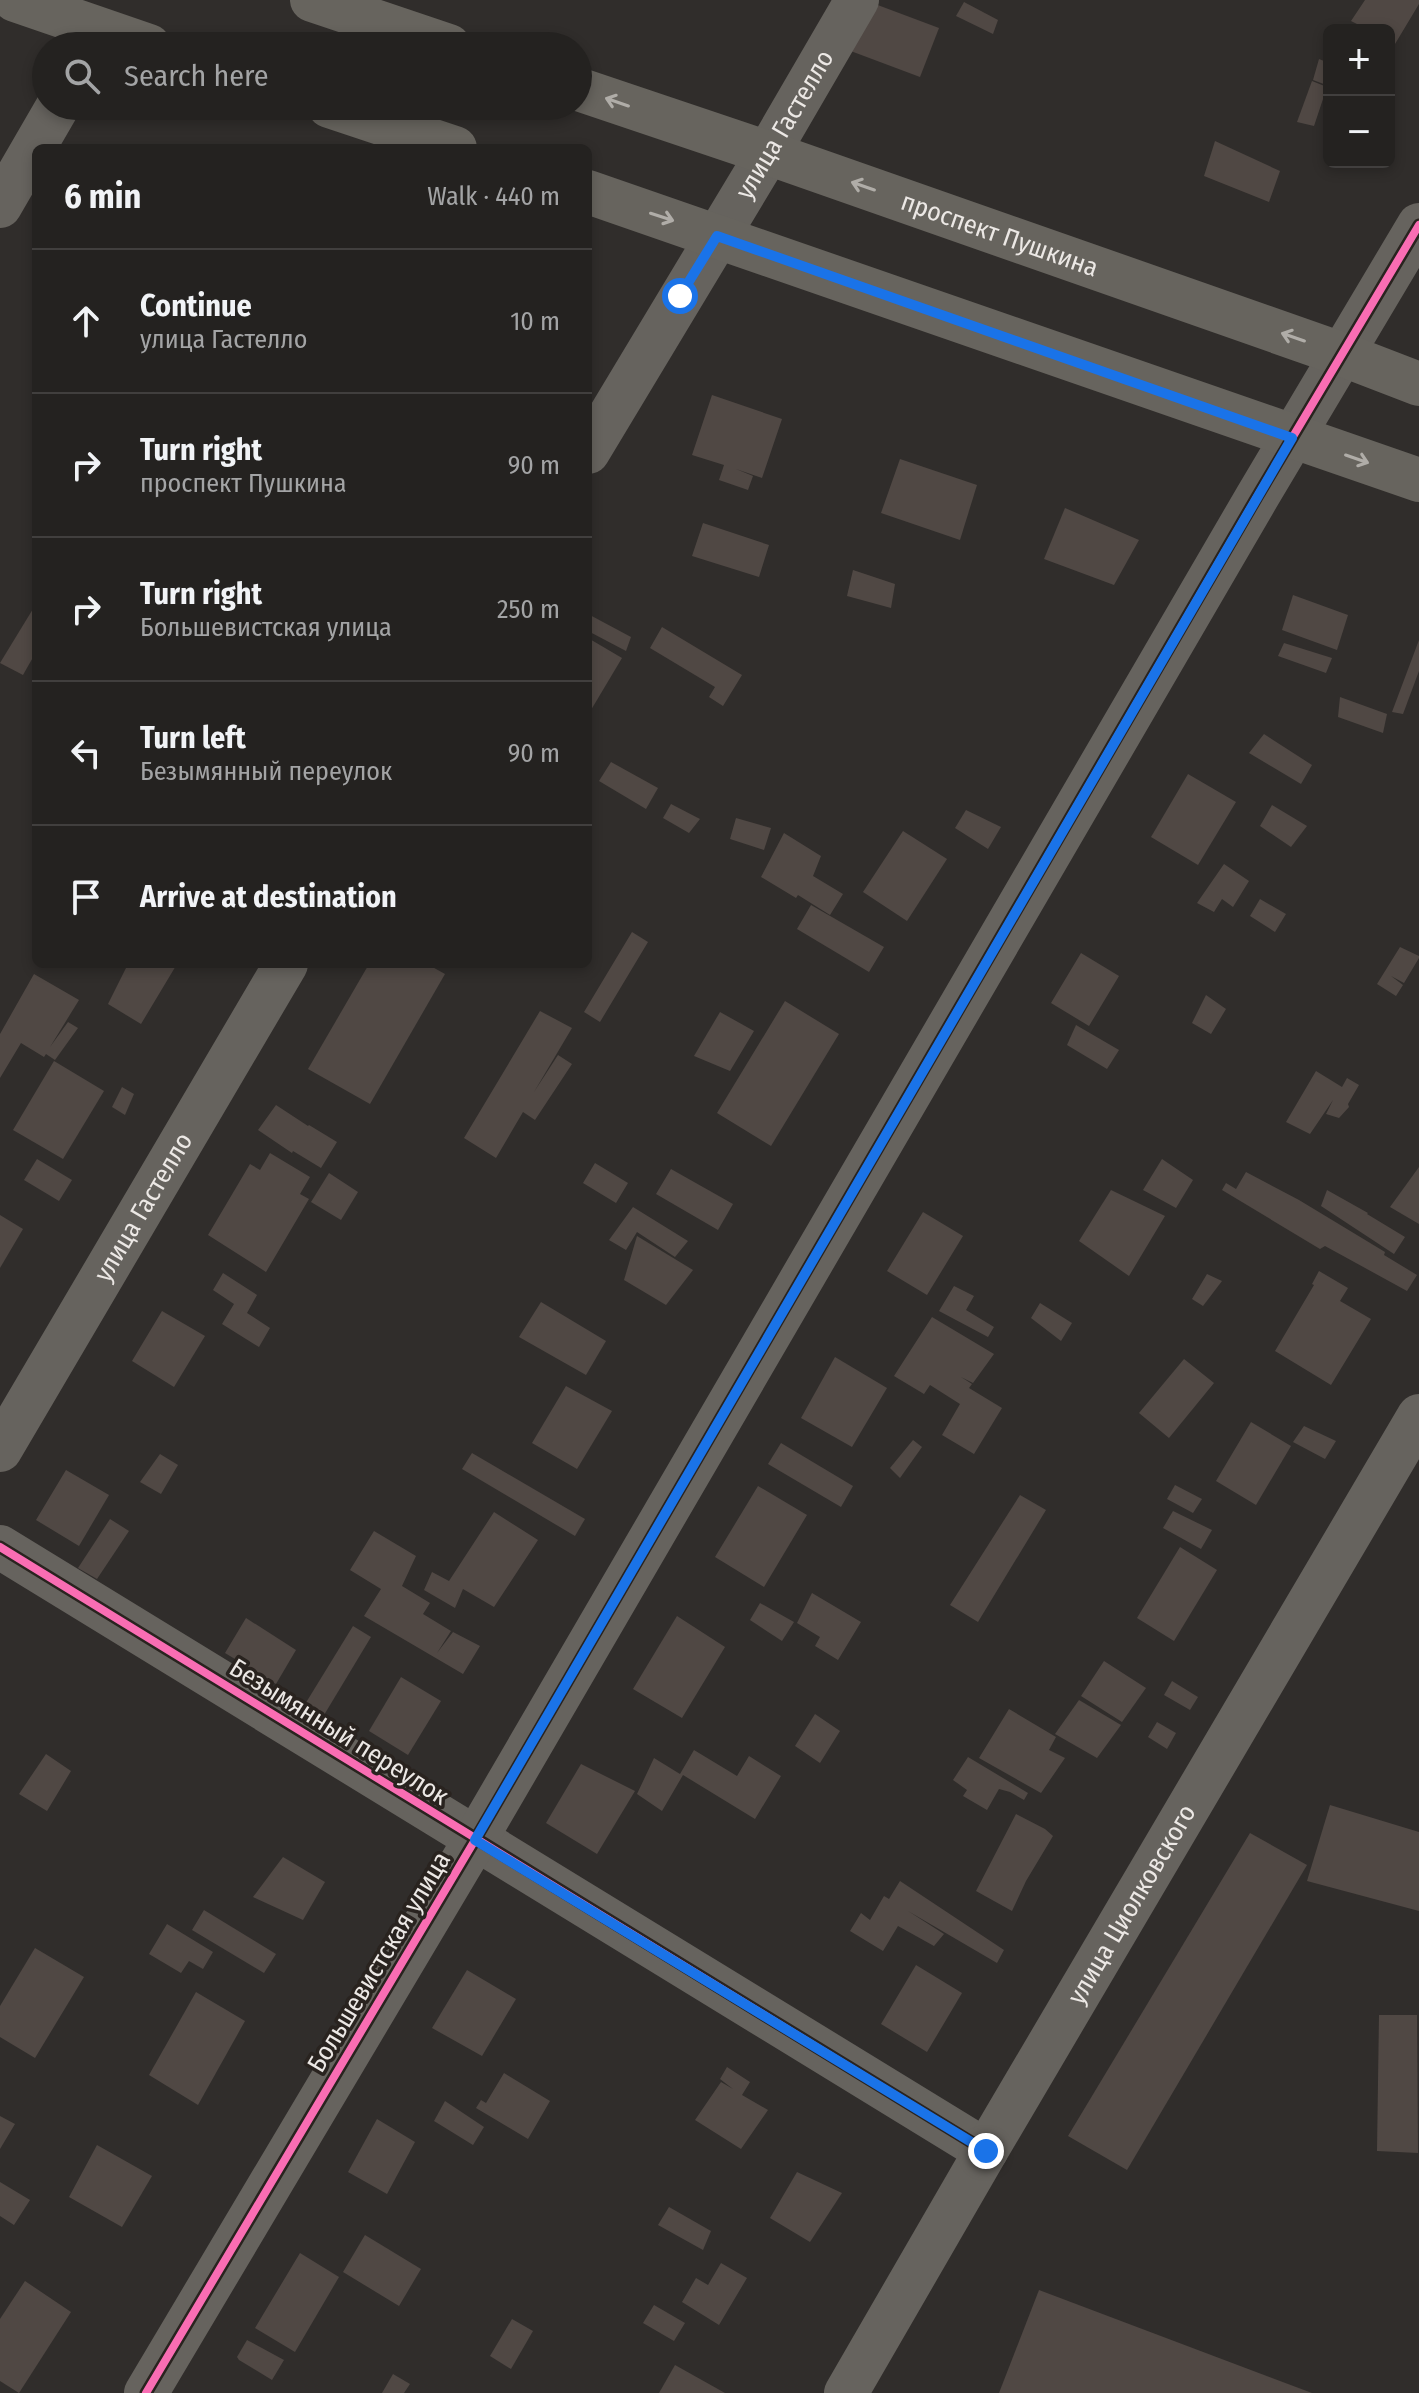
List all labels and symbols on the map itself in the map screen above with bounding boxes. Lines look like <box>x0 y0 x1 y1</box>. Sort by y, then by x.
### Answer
street label: улица Гастелло <box>729 44 840 204</box>
one-way arrow <box>605 94 630 109</box>
one-way arrow <box>851 178 876 193</box>
street label: проспект Пушкина <box>897 185 1102 283</box>
one-way arrow <box>649 211 674 226</box>
route start <box>662 278 698 314</box>
one-way arrow <box>1281 329 1306 344</box>
one-way arrow <box>1344 453 1369 468</box>
street label: улица Гастелло <box>87 1127 199 1287</box>
street label: Безымянный переулок <box>224 1652 454 1812</box>
street label: улица Циолковского <box>1061 1799 1202 2010</box>
street label: Большевистская улица <box>301 1846 457 2078</box>
route end <box>968 2133 1004 2169</box>

